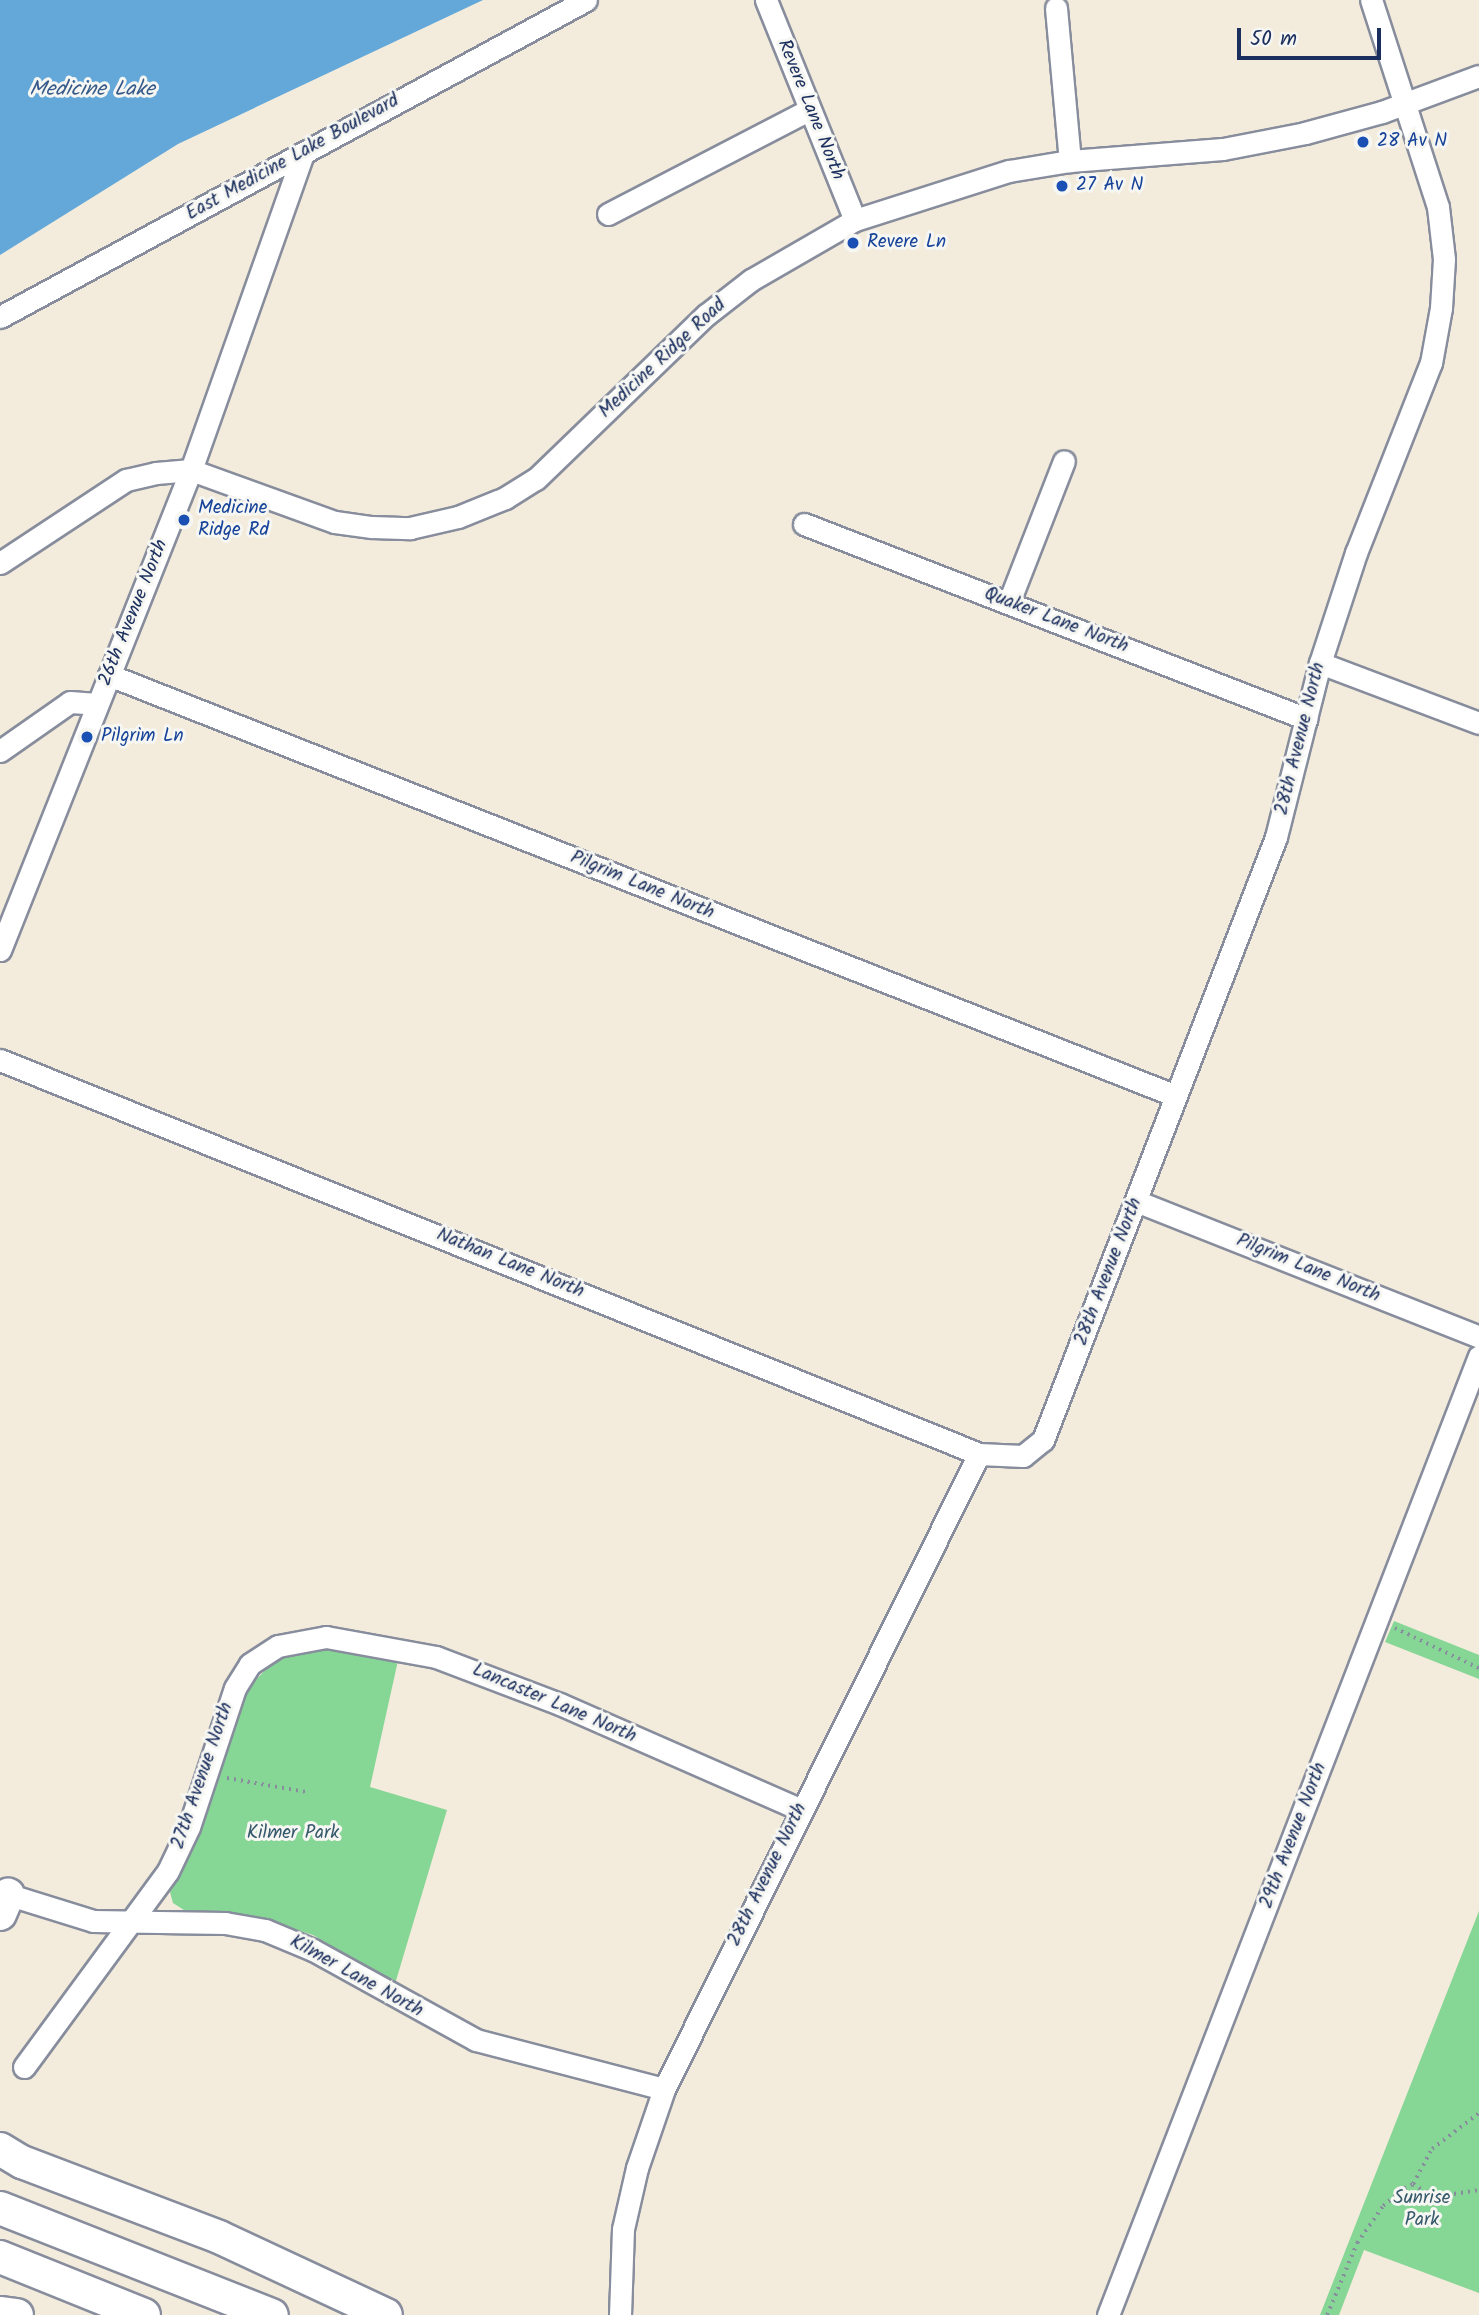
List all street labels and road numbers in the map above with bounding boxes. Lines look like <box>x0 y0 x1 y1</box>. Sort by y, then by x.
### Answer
street label: Revere Lane North <box>771 36 849 184</box>
street label: East Medicine Lake Boulevard <box>183 90 403 226</box>
street label: Medicine Ridge Road <box>595 294 731 424</box>
street label: 26th Avenue North <box>94 537 174 689</box>
street label: Quaker Lane North <box>981 583 1131 659</box>
street label: 28th Avenue North <box>1271 660 1331 818</box>
street label: Pilgrim Lane North <box>567 847 717 925</box>
street label: 28th Avenue North <box>1070 1195 1148 1349</box>
street label: Nathan Lane North <box>433 1224 587 1304</box>
street label: Pilgrim Lane North <box>1233 1230 1383 1308</box>
street label: Lancaster Lane North <box>469 1659 639 1749</box>
street label: 27th Avenue North <box>167 1700 239 1852</box>
street label: 29th Avenue North <box>1256 1760 1332 1912</box>
street label: 28th Avenue North <box>723 1800 813 1950</box>
street label: Kilmer Lane North <box>285 1931 427 2023</box>

